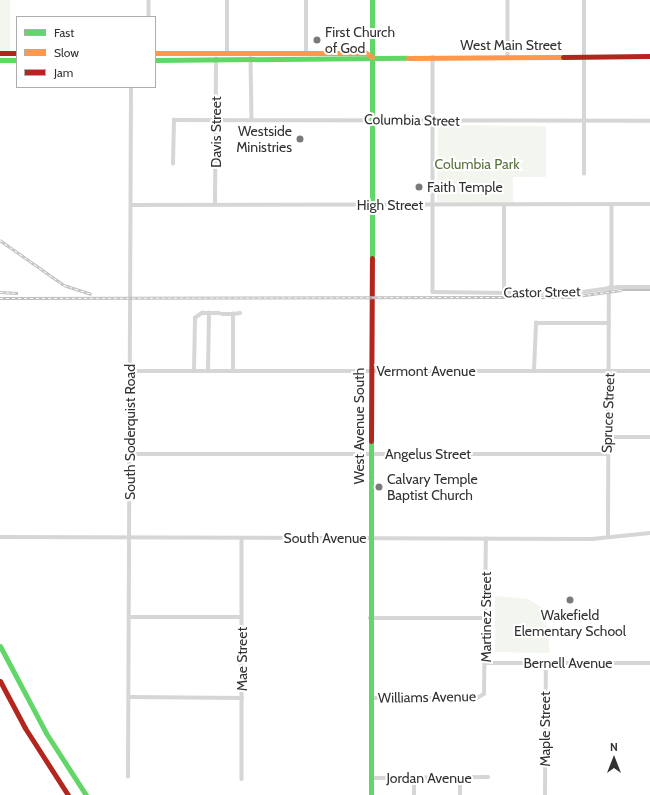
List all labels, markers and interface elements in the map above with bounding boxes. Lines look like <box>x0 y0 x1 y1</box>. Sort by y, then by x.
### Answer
legend <box>16 16 156 88</box>
place label: First Church of God <box>325 24 395 56</box>
text: Fast <box>54 25 74 40</box>
marker: First Church of God <box>312 35 322 45</box>
street label: West Main Street <box>460 37 562 53</box>
text: Slow <box>54 45 79 60</box>
text: Jam <box>54 65 73 80</box>
street label: Davis Street <box>208 96 224 168</box>
street label: Columbia Street <box>364 111 460 129</box>
place label: Westside Ministries <box>236 123 292 156</box>
marker: Westside Ministries <box>295 134 305 144</box>
park label: Columbia Park <box>435 156 519 172</box>
place label: Faith Temple <box>427 179 503 195</box>
marker: Faith Temple <box>414 182 424 192</box>
street label: High Street <box>357 197 423 213</box>
street label: Castor Street <box>503 283 581 301</box>
street label: Vermont Avenue <box>376 363 476 379</box>
street label: South Soderquist Road <box>122 364 138 500</box>
street label: West Avenue South <box>351 368 367 484</box>
street label: Spruce Street <box>598 373 618 453</box>
street label: Angelus Street <box>385 446 471 462</box>
place label: Calvary Temple Baptist Church <box>387 471 478 504</box>
marker: Calvary Temple Baptist Church <box>374 482 384 492</box>
street label: South Avenue <box>283 530 367 546</box>
street label: Martinez Street <box>478 572 494 662</box>
marker: Wakefield Elementary School <box>565 595 575 605</box>
place label: Wakefield Elementary School <box>514 607 626 640</box>
street label: Mae Street <box>234 627 250 691</box>
street label: Bernell Avenue <box>523 655 613 671</box>
street label: Williams Avenue <box>378 688 476 706</box>
street label: Maple Street <box>537 691 553 767</box>
north arrow <box>594 739 634 779</box>
text: N <box>610 740 618 754</box>
street label: Jordan Avenue <box>386 770 472 786</box>

